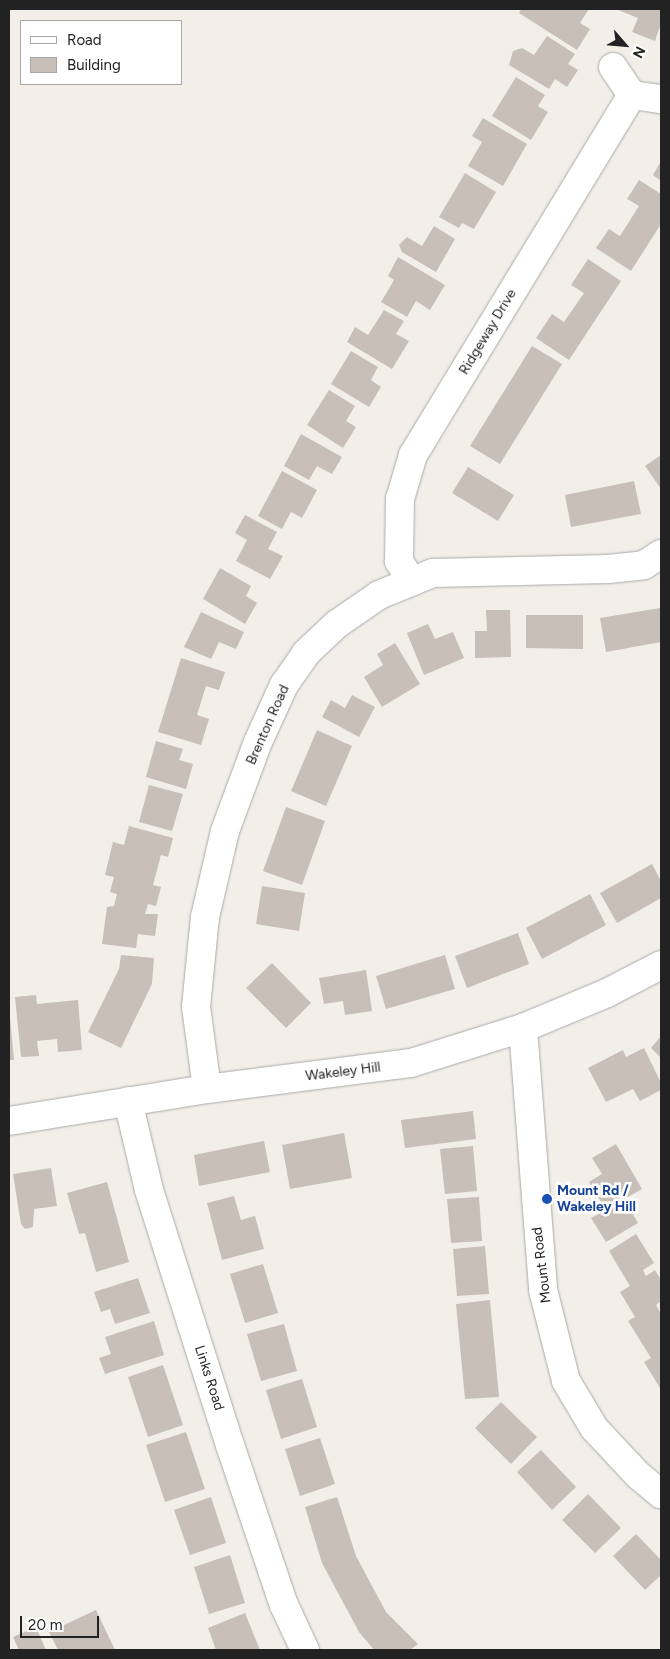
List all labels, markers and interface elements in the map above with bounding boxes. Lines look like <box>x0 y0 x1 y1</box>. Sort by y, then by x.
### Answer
legend <box>20 20 182 85</box>
north arrow <box>600 20 650 70</box>
text: Road <box>67 31 102 49</box>
text: N <box>629 43 649 61</box>
text: Building <box>67 56 121 74</box>
street label: Ridgeway Drive <box>456 286 520 378</box>
street label: Brenton Road <box>243 682 293 768</box>
street label: Wakeley Hill <box>304 1059 382 1085</box>
place label: Mount Rd / Wakeley Hill <box>557 1183 636 1216</box>
marker: Mount Rd / Wakeley Hill <box>541 1193 553 1205</box>
street label: Mount Road <box>529 1226 555 1304</box>
street label: Links Road <box>191 1343 227 1413</box>
scale bar <box>22 1606 101 1638</box>
text: 20 m <box>28 1616 62 1634</box>

